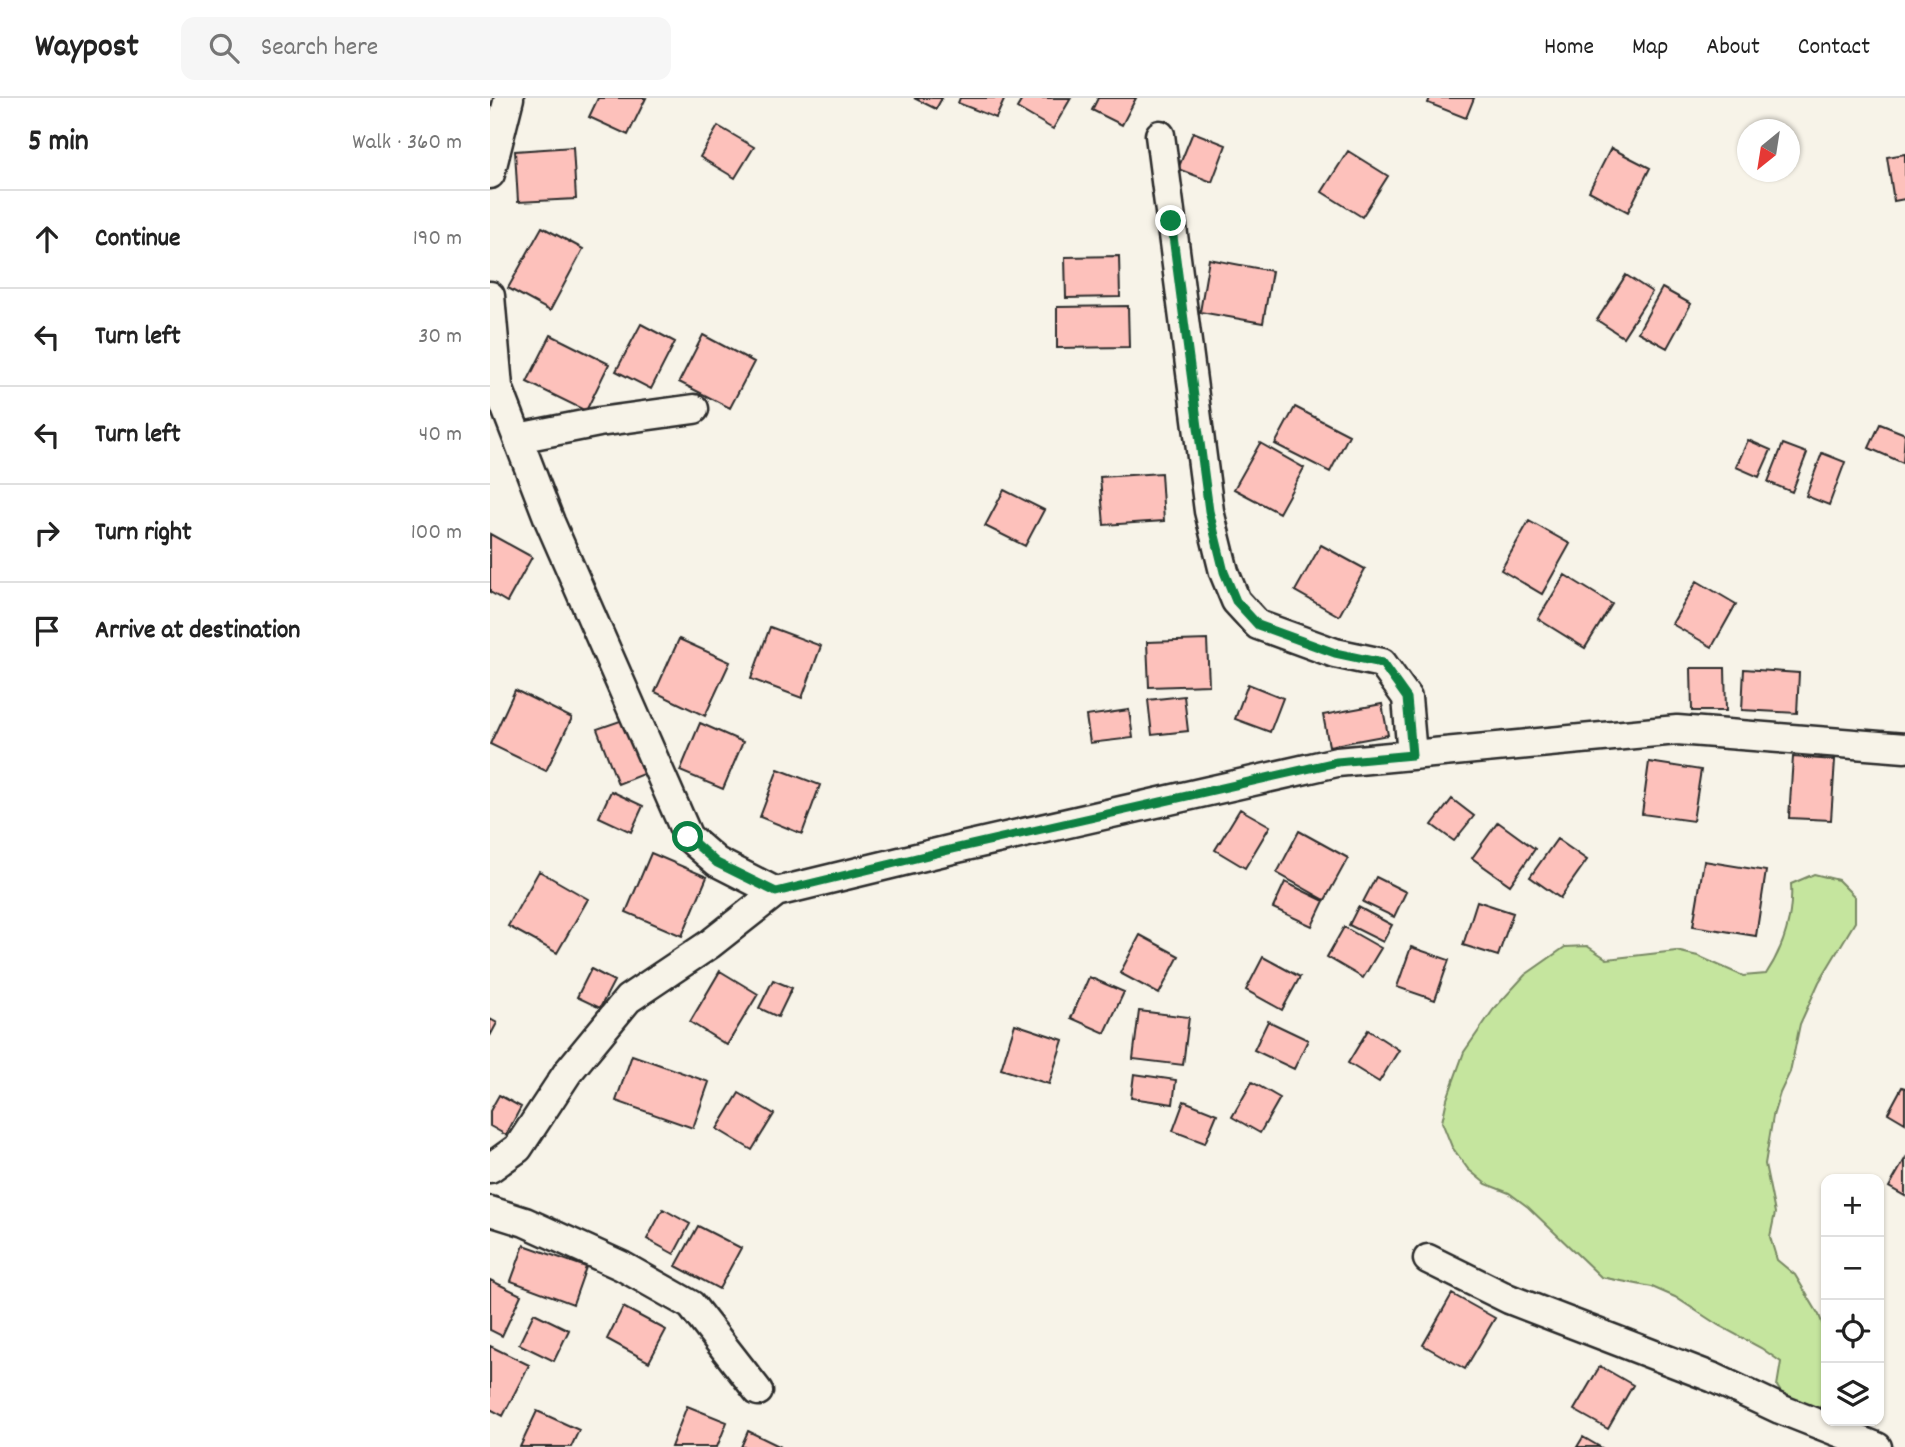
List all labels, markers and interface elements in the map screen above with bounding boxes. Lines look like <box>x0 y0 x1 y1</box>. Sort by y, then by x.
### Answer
search box <box>181 17 671 80</box>
text: Waypost <box>35 25 139 72</box>
icon: search <box>205 29 243 67</box>
text: Search here <box>261 30 378 67</box>
text: Home <box>1544 31 1594 65</box>
text: Map <box>1632 31 1668 65</box>
text: About <box>1706 31 1760 65</box>
text: Contact <box>1798 31 1870 65</box>
north arrow <box>1737 119 1800 182</box>
text: 5 min <box>28 122 89 165</box>
text: Walk · 360 m <box>352 127 462 160</box>
route end <box>1155 205 1186 236</box>
icon: ahead <box>28 220 66 258</box>
text: Continue <box>95 221 180 258</box>
text: 190 m <box>413 223 462 256</box>
icon: left <box>28 318 66 356</box>
text: Turn left <box>95 319 181 356</box>
text: 30 m <box>418 321 462 354</box>
icon: left <box>28 416 66 454</box>
text: Turn left <box>95 417 181 454</box>
text: 40 m <box>419 419 462 452</box>
icon: right <box>28 514 66 552</box>
text: Turn right <box>95 515 192 552</box>
text: 100 m <box>411 517 462 550</box>
icon: arrive <box>28 612 66 650</box>
text: Arrive at destination <box>95 613 300 650</box>
route start <box>672 821 703 852</box>
map controls <box>1821 1174 1884 1426</box>
button: + <box>1821 1174 1884 1237</box>
button: − <box>1821 1237 1884 1300</box>
button: locate <box>1821 1300 1884 1363</box>
button: layers <box>1821 1363 1884 1426</box>

